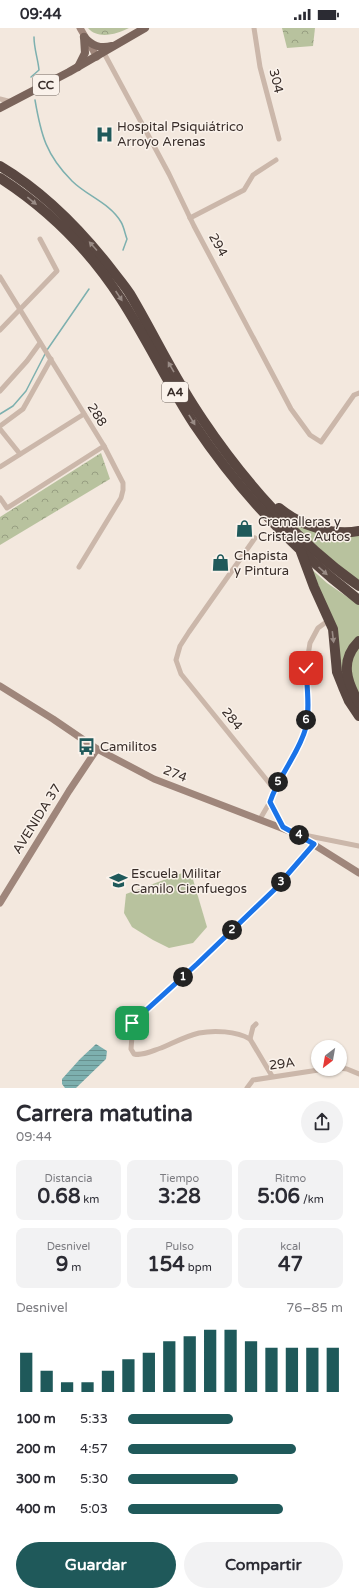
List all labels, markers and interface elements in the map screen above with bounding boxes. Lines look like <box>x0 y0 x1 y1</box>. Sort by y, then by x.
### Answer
text: 09:44 <box>20 5 62 23</box>
street label: 304 <box>265 67 287 95</box>
road number: CC <box>33 75 59 95</box>
place label: Hospital Psiquiátrico Arroyo Arenas <box>117 119 244 150</box>
hospital icon: Hospital Psiquiátrico Arroyo Arenas <box>94 124 114 144</box>
one-way arrow <box>26 197 37 205</box>
street label: 294 <box>205 230 231 260</box>
one-way arrow <box>88 241 97 252</box>
one-way arrow <box>115 291 123 302</box>
one-way arrow <box>167 361 174 373</box>
road number: A4 <box>162 382 188 402</box>
street label: 288 <box>84 400 110 430</box>
one-way arrow <box>189 415 196 426</box>
place label: Cremalleras y Cristales Autos <box>258 514 350 545</box>
shop icon: Cremalleras y Cristales Autos <box>235 519 255 539</box>
place label: Chapista y Pintura <box>234 548 289 579</box>
shop icon: Chapista y Pintura <box>211 553 231 573</box>
one-way arrow <box>318 566 328 576</box>
one-way arrow <box>330 631 337 643</box>
pin <box>289 651 323 685</box>
icon: check <box>295 657 317 679</box>
street label: 284 <box>218 704 246 734</box>
pin: 6 <box>296 710 316 730</box>
text: 6 <box>303 713 309 726</box>
bus stop icon: Camilitos <box>77 737 97 757</box>
place label: Camilitos <box>100 739 157 755</box>
street label: 274 <box>161 762 189 786</box>
pin: 5 <box>268 772 288 792</box>
text: 5 <box>275 775 281 788</box>
street label: AVENIDA 37 <box>9 781 65 857</box>
pin: 4 <box>289 825 309 845</box>
text: 4 <box>296 828 302 841</box>
place label: Escuela Militar Camilo Cienfuegos <box>131 866 247 897</box>
school or university icon: Escuela Militar Camilo Cienfuegos <box>108 871 128 891</box>
pin: 3 <box>271 872 291 892</box>
text: 3 <box>278 875 284 888</box>
pin: 2 <box>222 920 242 940</box>
text: 2 <box>229 923 235 936</box>
pin: 1 <box>173 967 193 987</box>
text: 1 <box>180 970 186 983</box>
pin <box>115 1006 149 1040</box>
icon: arrive <box>121 1012 143 1034</box>
north arrow <box>311 1040 347 1076</box>
map controls <box>311 1040 347 1076</box>
street label: 29A <box>268 1054 296 1074</box>
text: Carrera matutina <box>16 1101 193 1127</box>
button: share <box>301 1101 343 1143</box>
text: 09:44 <box>16 1129 52 1145</box>
text: Distancia <box>45 1172 93 1185</box>
text: Tiempo <box>160 1172 199 1185</box>
text: Ritmo <box>275 1172 306 1185</box>
text: 0.68 <box>38 1185 80 1209</box>
text: 3:28 <box>158 1185 201 1209</box>
text: 5:06 <box>257 1185 300 1209</box>
text: km <box>80 1193 99 1206</box>
text: /km <box>300 1193 324 1206</box>
text: Desnivel <box>47 1240 90 1253</box>
text: Pulso <box>165 1240 194 1253</box>
text: kcal <box>280 1240 301 1253</box>
text: 9 <box>56 1253 68 1277</box>
text: 154 <box>147 1253 185 1277</box>
text: 47 <box>278 1253 303 1277</box>
text: m <box>68 1261 81 1274</box>
text: bpm <box>185 1261 212 1274</box>
text: Desnivel <box>16 1300 68 1316</box>
text: 76–85 m <box>286 1300 343 1316</box>
text: 100 m <box>16 1411 56 1427</box>
text: 5:33 <box>80 1411 108 1427</box>
text: 200 m <box>16 1441 56 1457</box>
text: 4:57 <box>80 1441 108 1457</box>
text: 300 m <box>16 1471 56 1487</box>
text: 5:30 <box>80 1471 108 1487</box>
text: 400 m <box>16 1501 56 1517</box>
text: 5:03 <box>80 1501 108 1517</box>
button: Guardar <box>16 1542 176 1588</box>
button: Compartir <box>184 1542 343 1588</box>

